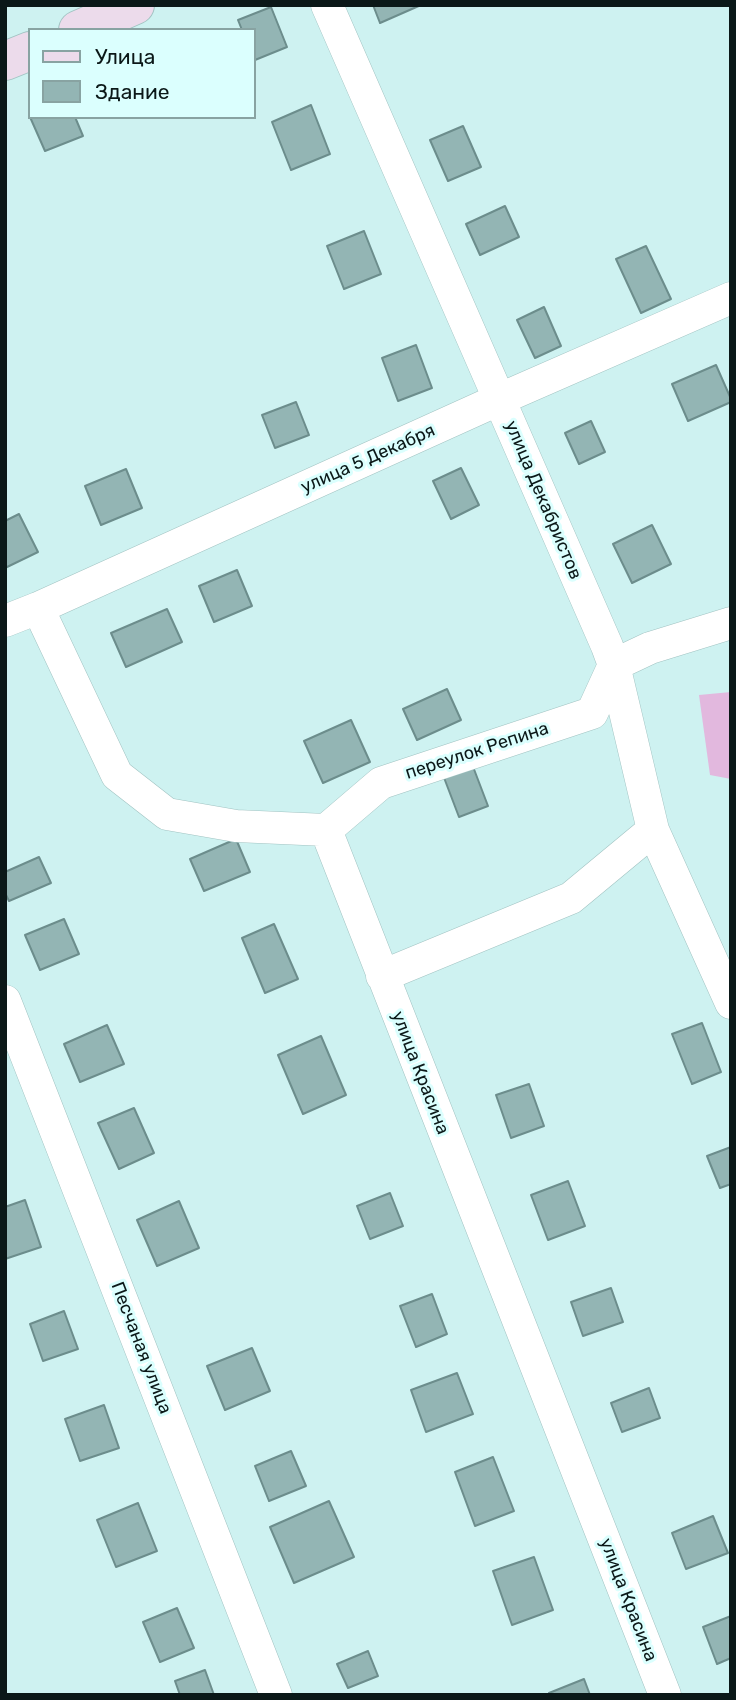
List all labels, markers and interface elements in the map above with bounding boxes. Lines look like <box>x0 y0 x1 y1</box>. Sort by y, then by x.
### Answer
legend <box>28 28 256 119</box>
text: Улица <box>95 44 155 69</box>
text: Здание <box>95 79 170 104</box>
street label: улица Декабристов <box>500 417 586 583</box>
street label: улица 5 Декабря <box>298 420 438 498</box>
street label: переулок Репина <box>403 718 551 784</box>
street label: улица Красина <box>387 1008 453 1138</box>
street label: Песчаная улица <box>106 1279 176 1417</box>
street label: улица Красина <box>595 1535 661 1665</box>

